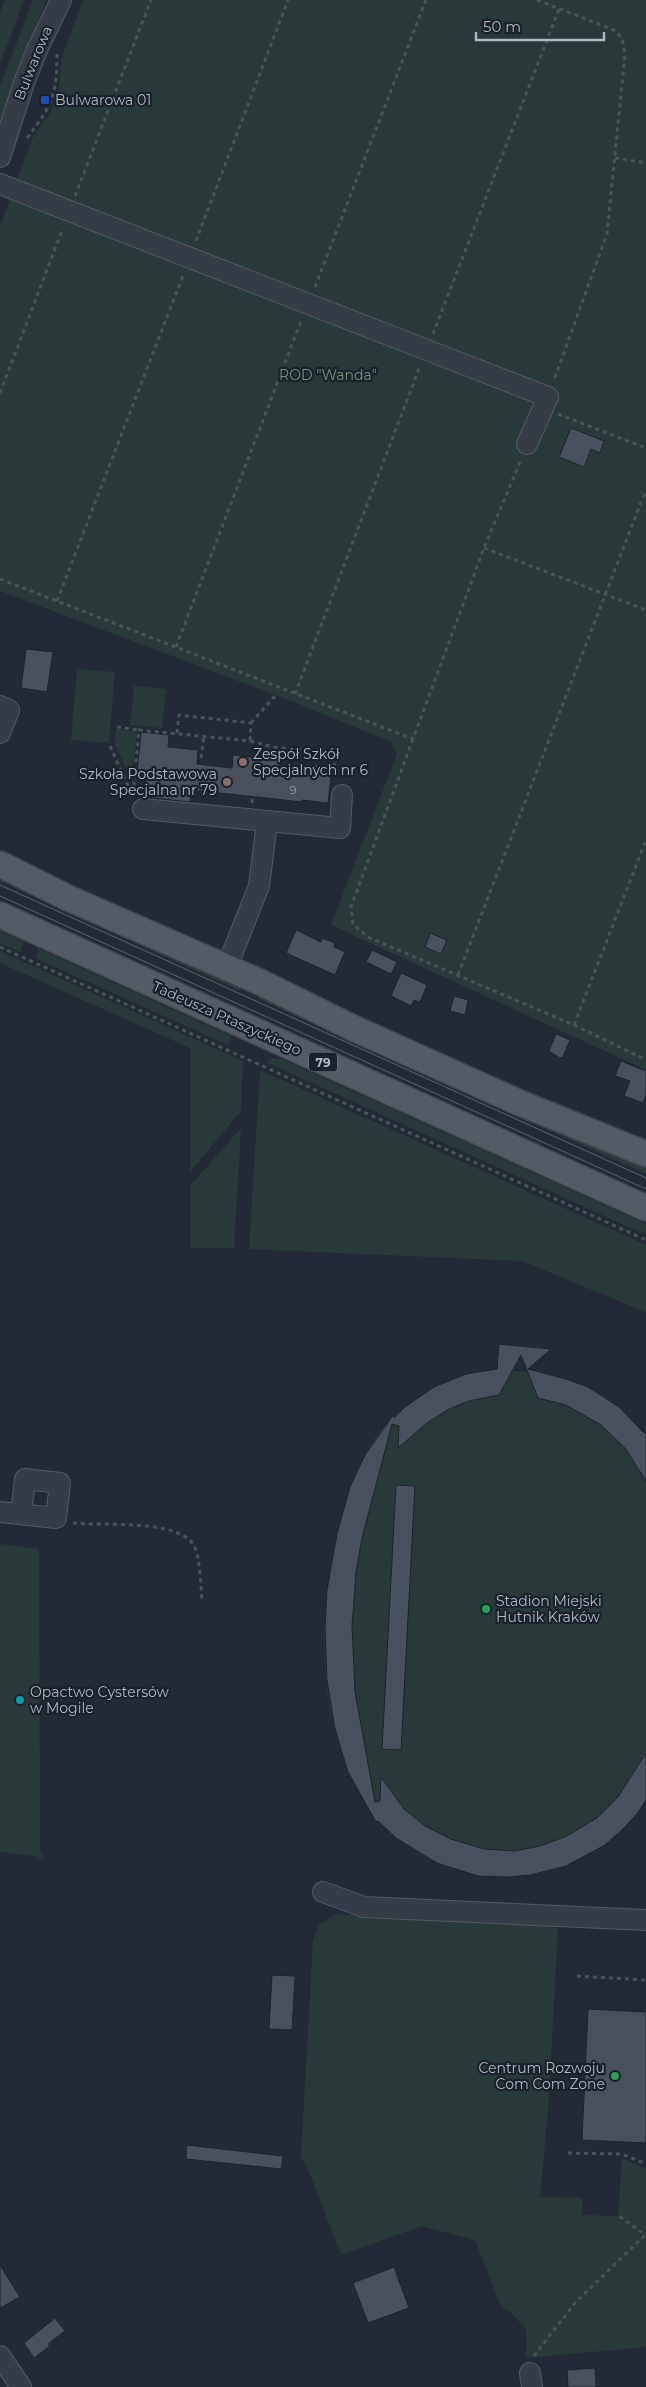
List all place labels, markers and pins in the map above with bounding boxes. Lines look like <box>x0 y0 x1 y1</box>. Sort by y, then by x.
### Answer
place label: Bulwarowa 01 <box>55 91 151 109</box>
marker: Bulwarowa 01 <box>39 94 51 106</box>
place label: Zespół Szkół Specjalnych nr 6 <box>253 745 369 779</box>
marker: Zespół Szkół Specjalnych nr 6 <box>237 756 249 768</box>
place label: Szkoła Podstawowa Specjalna nr 79 <box>79 765 217 799</box>
marker: Szkoła Podstawowa Specjalna nr 79 <box>221 776 233 788</box>
place label: Stadion Miejski Hutnik Kraków <box>496 1592 602 1626</box>
marker: Stadion Miejski Hutnik Kraków <box>480 1603 492 1615</box>
place label: Opactwo Cystersów w Mogile <box>30 1683 170 1717</box>
marker: Opactwo Cystersów w Mogile <box>14 1694 26 1706</box>
place label: Centrum Rozwoju Com Com Zone <box>478 2059 605 2093</box>
marker: Centrum Rozwoju Com Com Zone <box>609 2070 621 2082</box>

